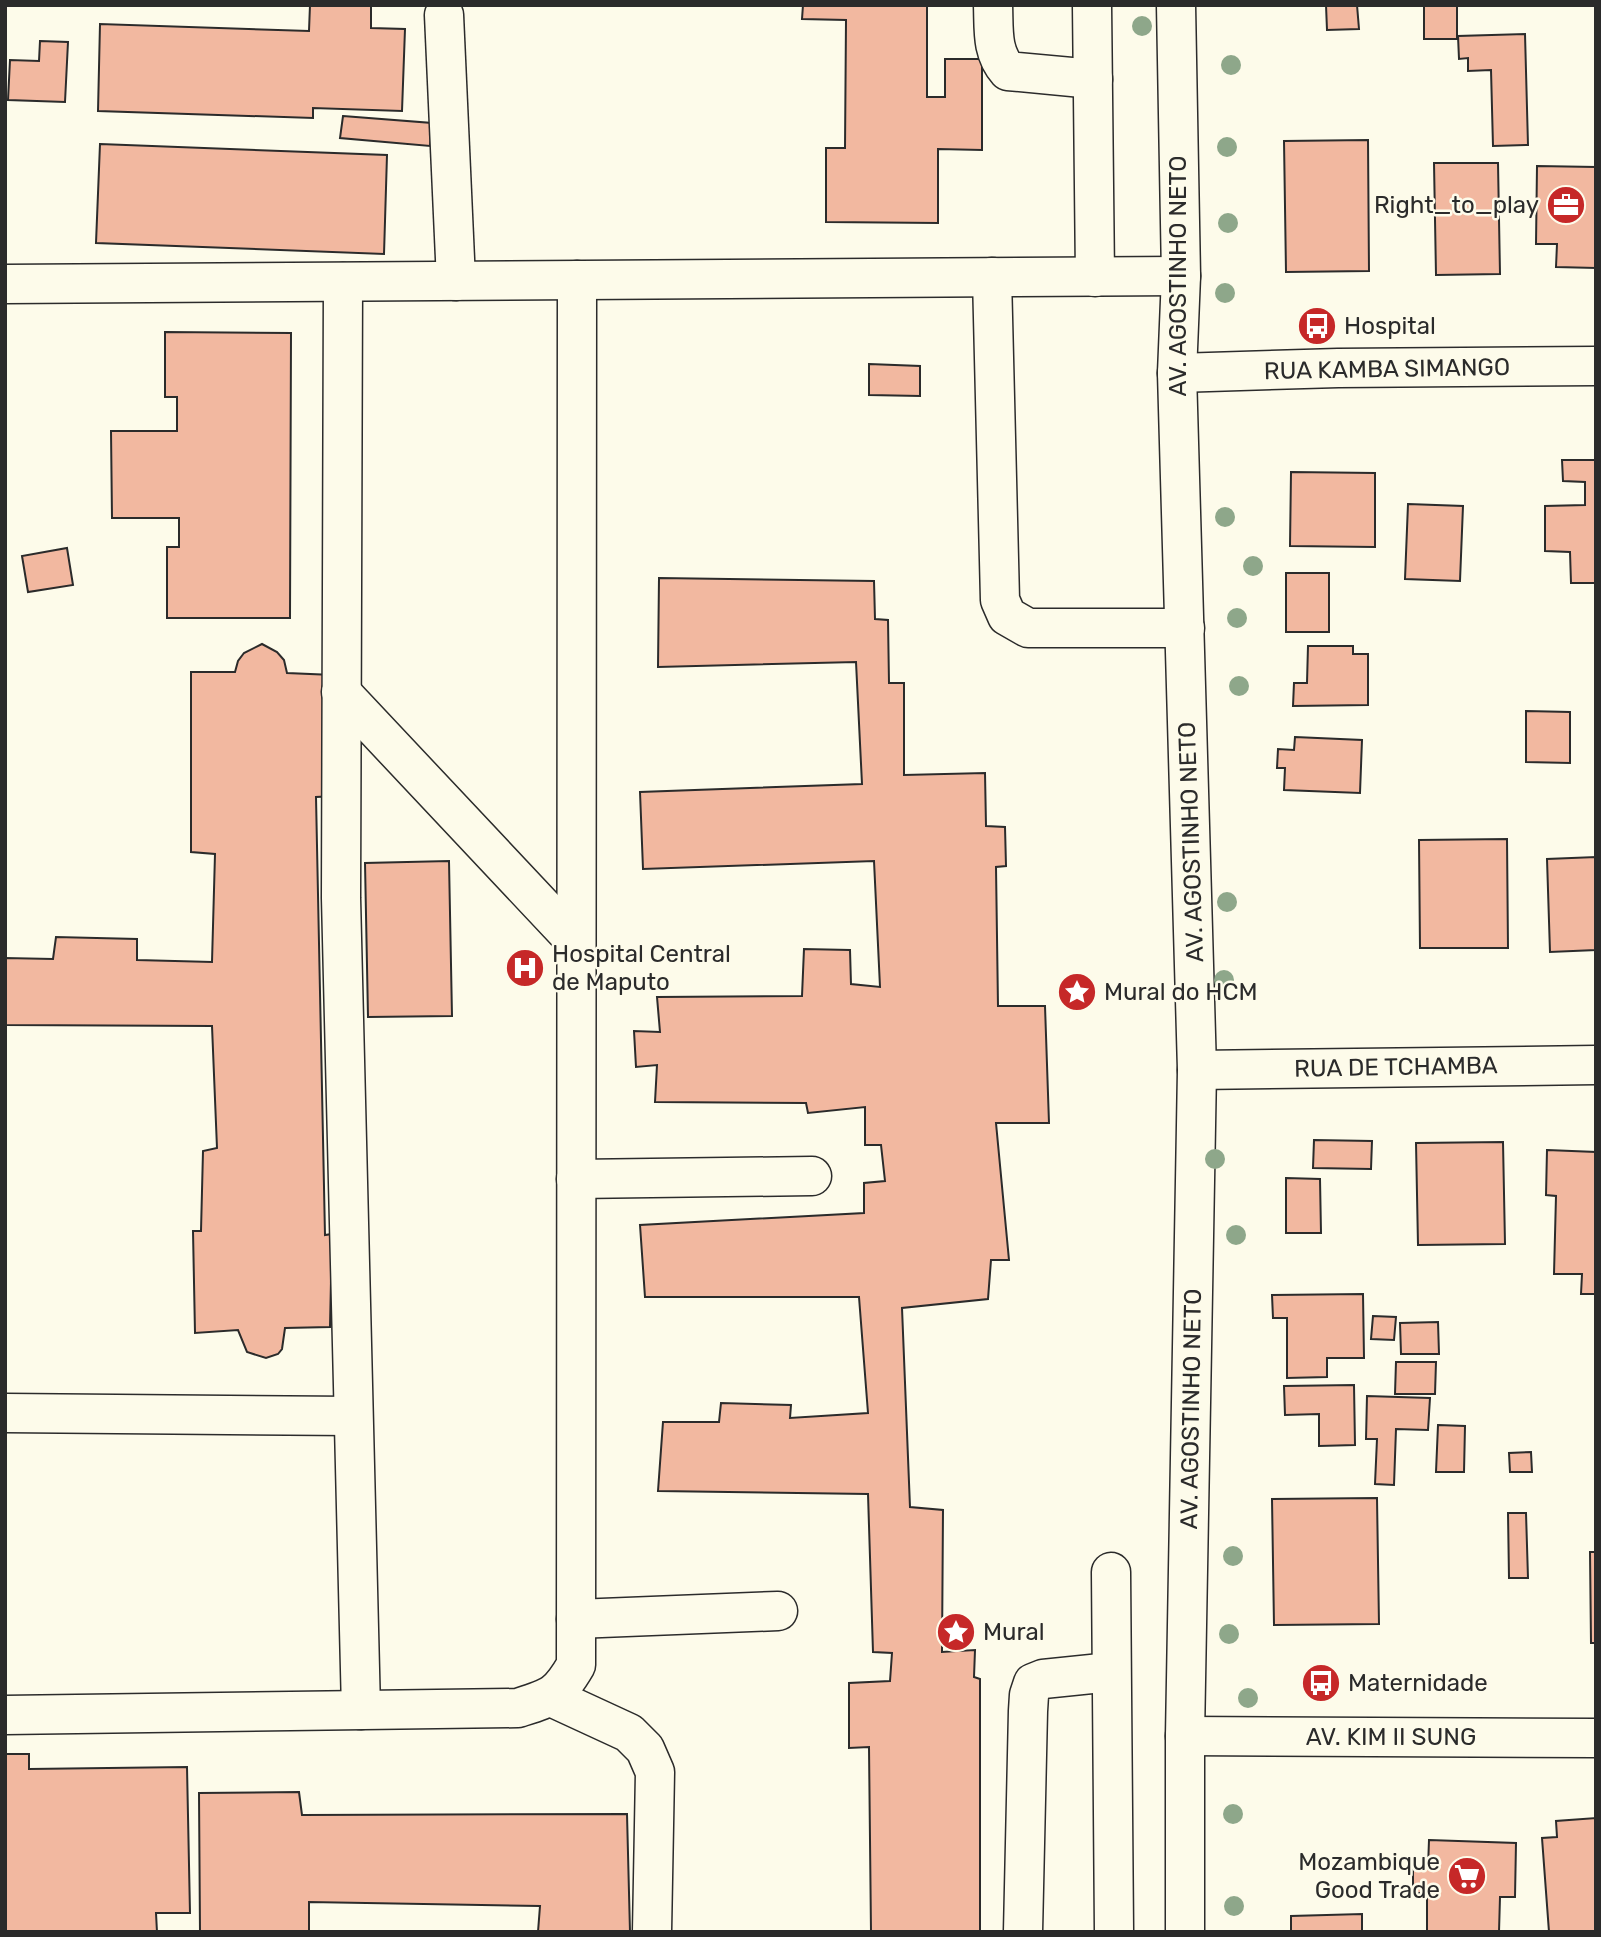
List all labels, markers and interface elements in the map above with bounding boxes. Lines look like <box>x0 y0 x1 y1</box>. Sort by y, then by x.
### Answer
street label: AV. AGOSTINHO NETO <box>1164 156 1192 396</box>
office icon: Right_to_play <box>1545 184 1587 226</box>
place label: Right_to_play <box>1374 191 1539 219</box>
bus stop icon: Hospital <box>1296 305 1338 347</box>
place label: Hospital <box>1344 312 1436 340</box>
street label: RUA KAMBA SIMANGO <box>1264 353 1510 385</box>
street label: AV. AGOSTINHO NETO <box>1173 721 1209 963</box>
place label: Hospital Central de Maputo <box>552 940 731 996</box>
hospital icon: Hospital Central de Maputo <box>504 947 546 989</box>
place icon: Mural do HCM <box>1056 971 1098 1013</box>
place label: Mural do HCM <box>1104 978 1258 1006</box>
street label: RUA DE TCHAMBA <box>1294 1051 1498 1083</box>
street label: AV. AGOSTINHO NETO <box>1175 1288 1207 1530</box>
place icon: Mural <box>935 1611 977 1653</box>
place label: Mural <box>983 1618 1045 1646</box>
bus stop icon: Maternidade <box>1300 1662 1342 1704</box>
place label: Maternidade <box>1348 1669 1488 1697</box>
street label: AV. KIM II SUNG <box>1306 1723 1476 1751</box>
place label: Mozambique Good Trade <box>1298 1848 1440 1904</box>
supermarket icon: Mozambique Good Trade <box>1446 1855 1488 1897</box>

